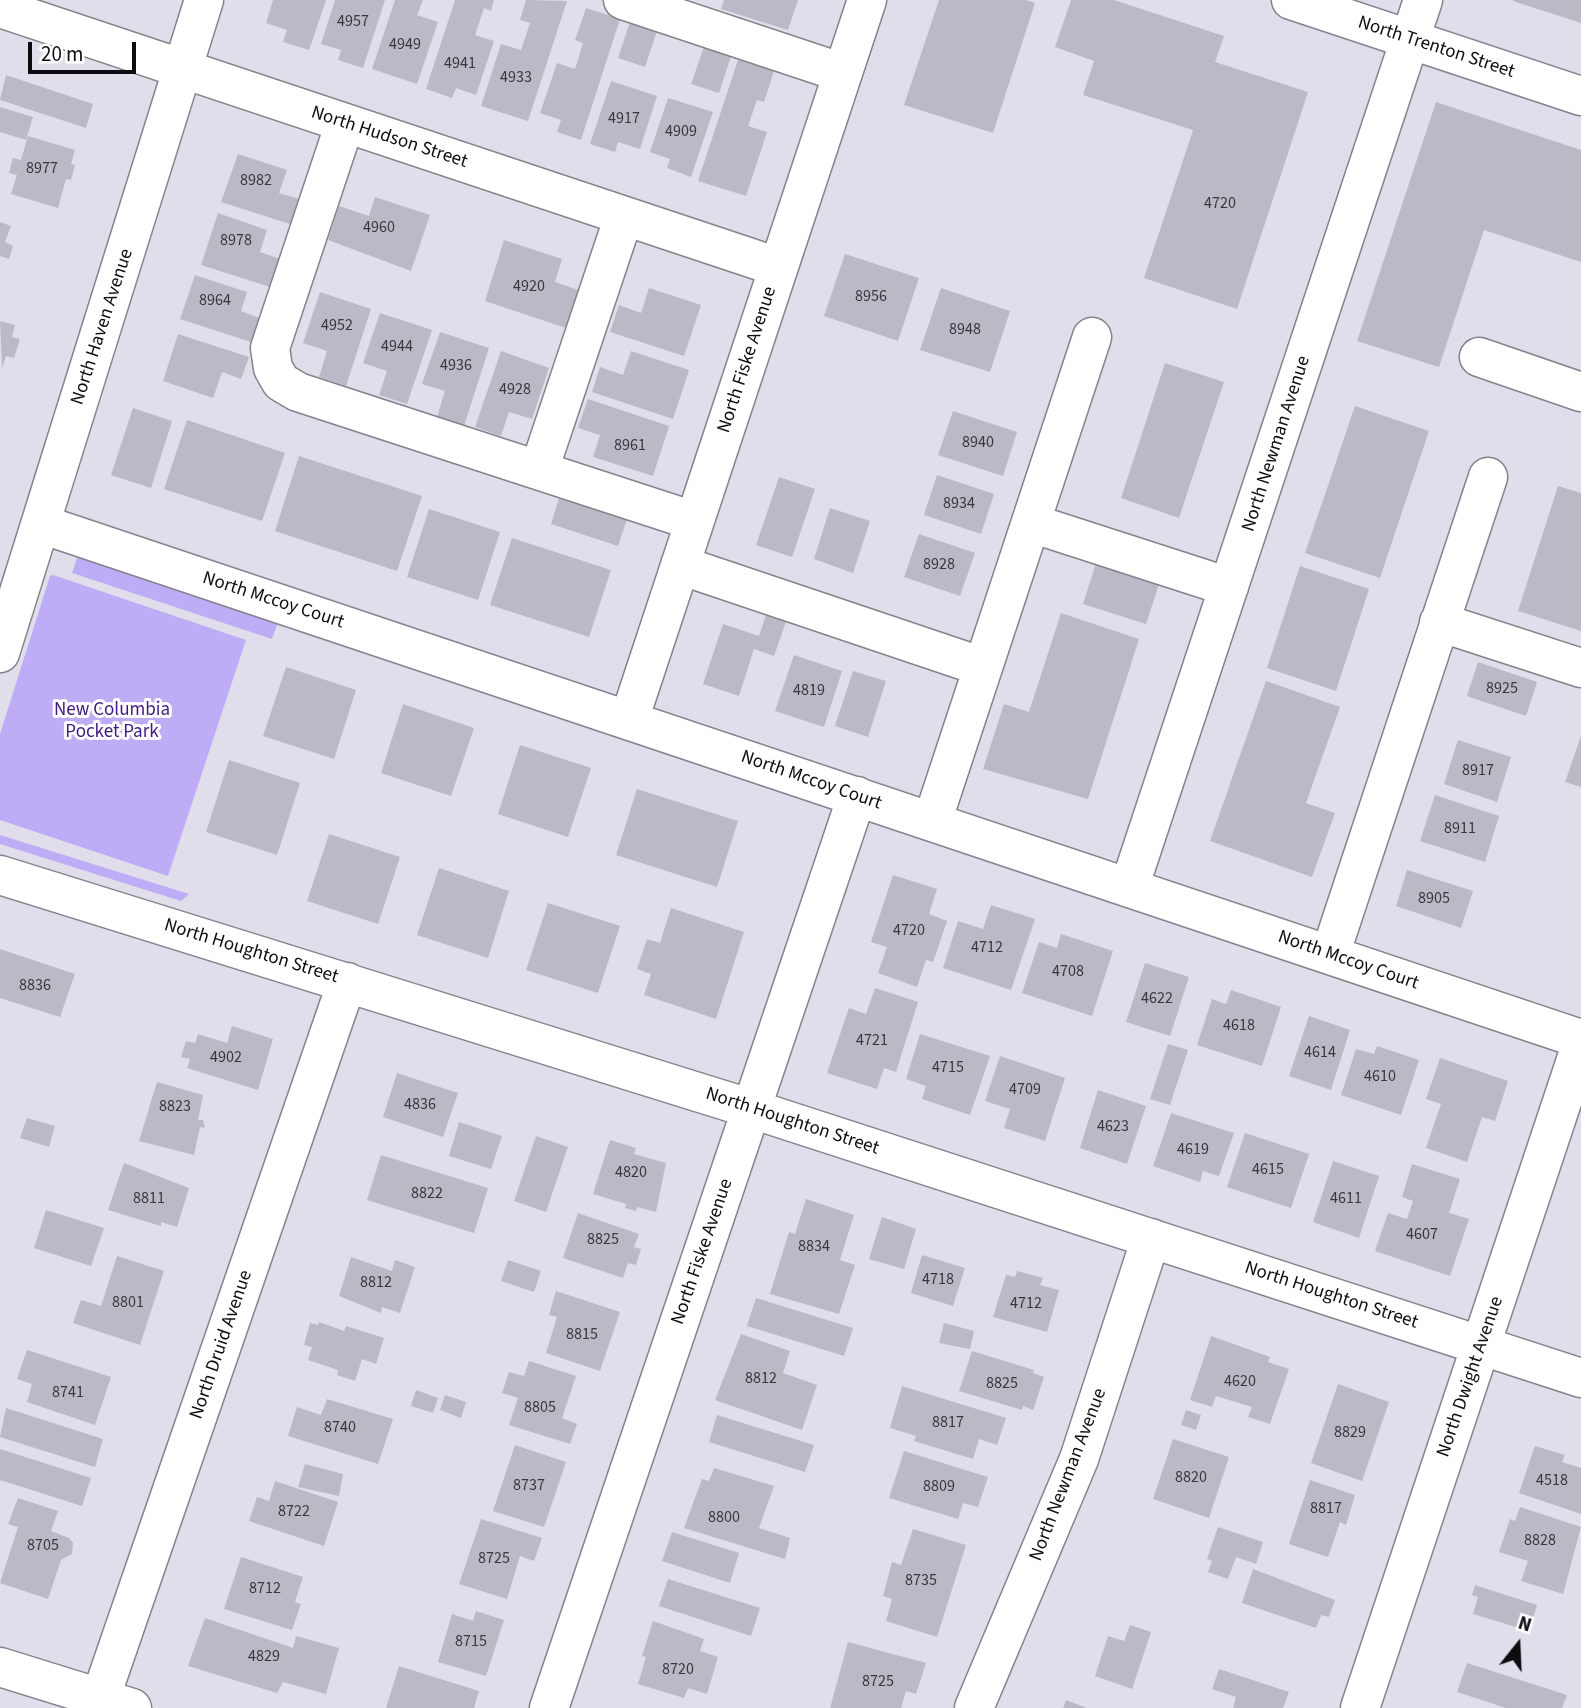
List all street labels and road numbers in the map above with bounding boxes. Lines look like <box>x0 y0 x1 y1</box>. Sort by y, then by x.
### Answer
street label: North Trenton Street <box>1355 12 1517 84</box>
street label: North Hudson Street <box>308 102 470 174</box>
street label: North Haven Avenue <box>67 246 139 408</box>
street label: North Fiske Avenue <box>714 284 782 436</box>
street label: North Newman Avenue <box>1238 353 1316 535</box>
street label: North Mccoy Court <box>199 567 347 635</box>
street label: North Mccoy Court <box>738 746 884 816</box>
street label: North Houghton Street <box>161 915 341 989</box>
street label: North Mccoy Court <box>1275 926 1421 996</box>
street label: North Houghton Street <box>702 1083 882 1161</box>
street label: North Fiske Avenue <box>667 1176 739 1328</box>
street label: North Houghton Street <box>1241 1257 1421 1335</box>
street label: North Druid Avenue <box>186 1268 258 1422</box>
street label: North Dwight Avenue <box>1433 1294 1509 1460</box>
street label: North Newman Avenue <box>1026 1385 1112 1565</box>

